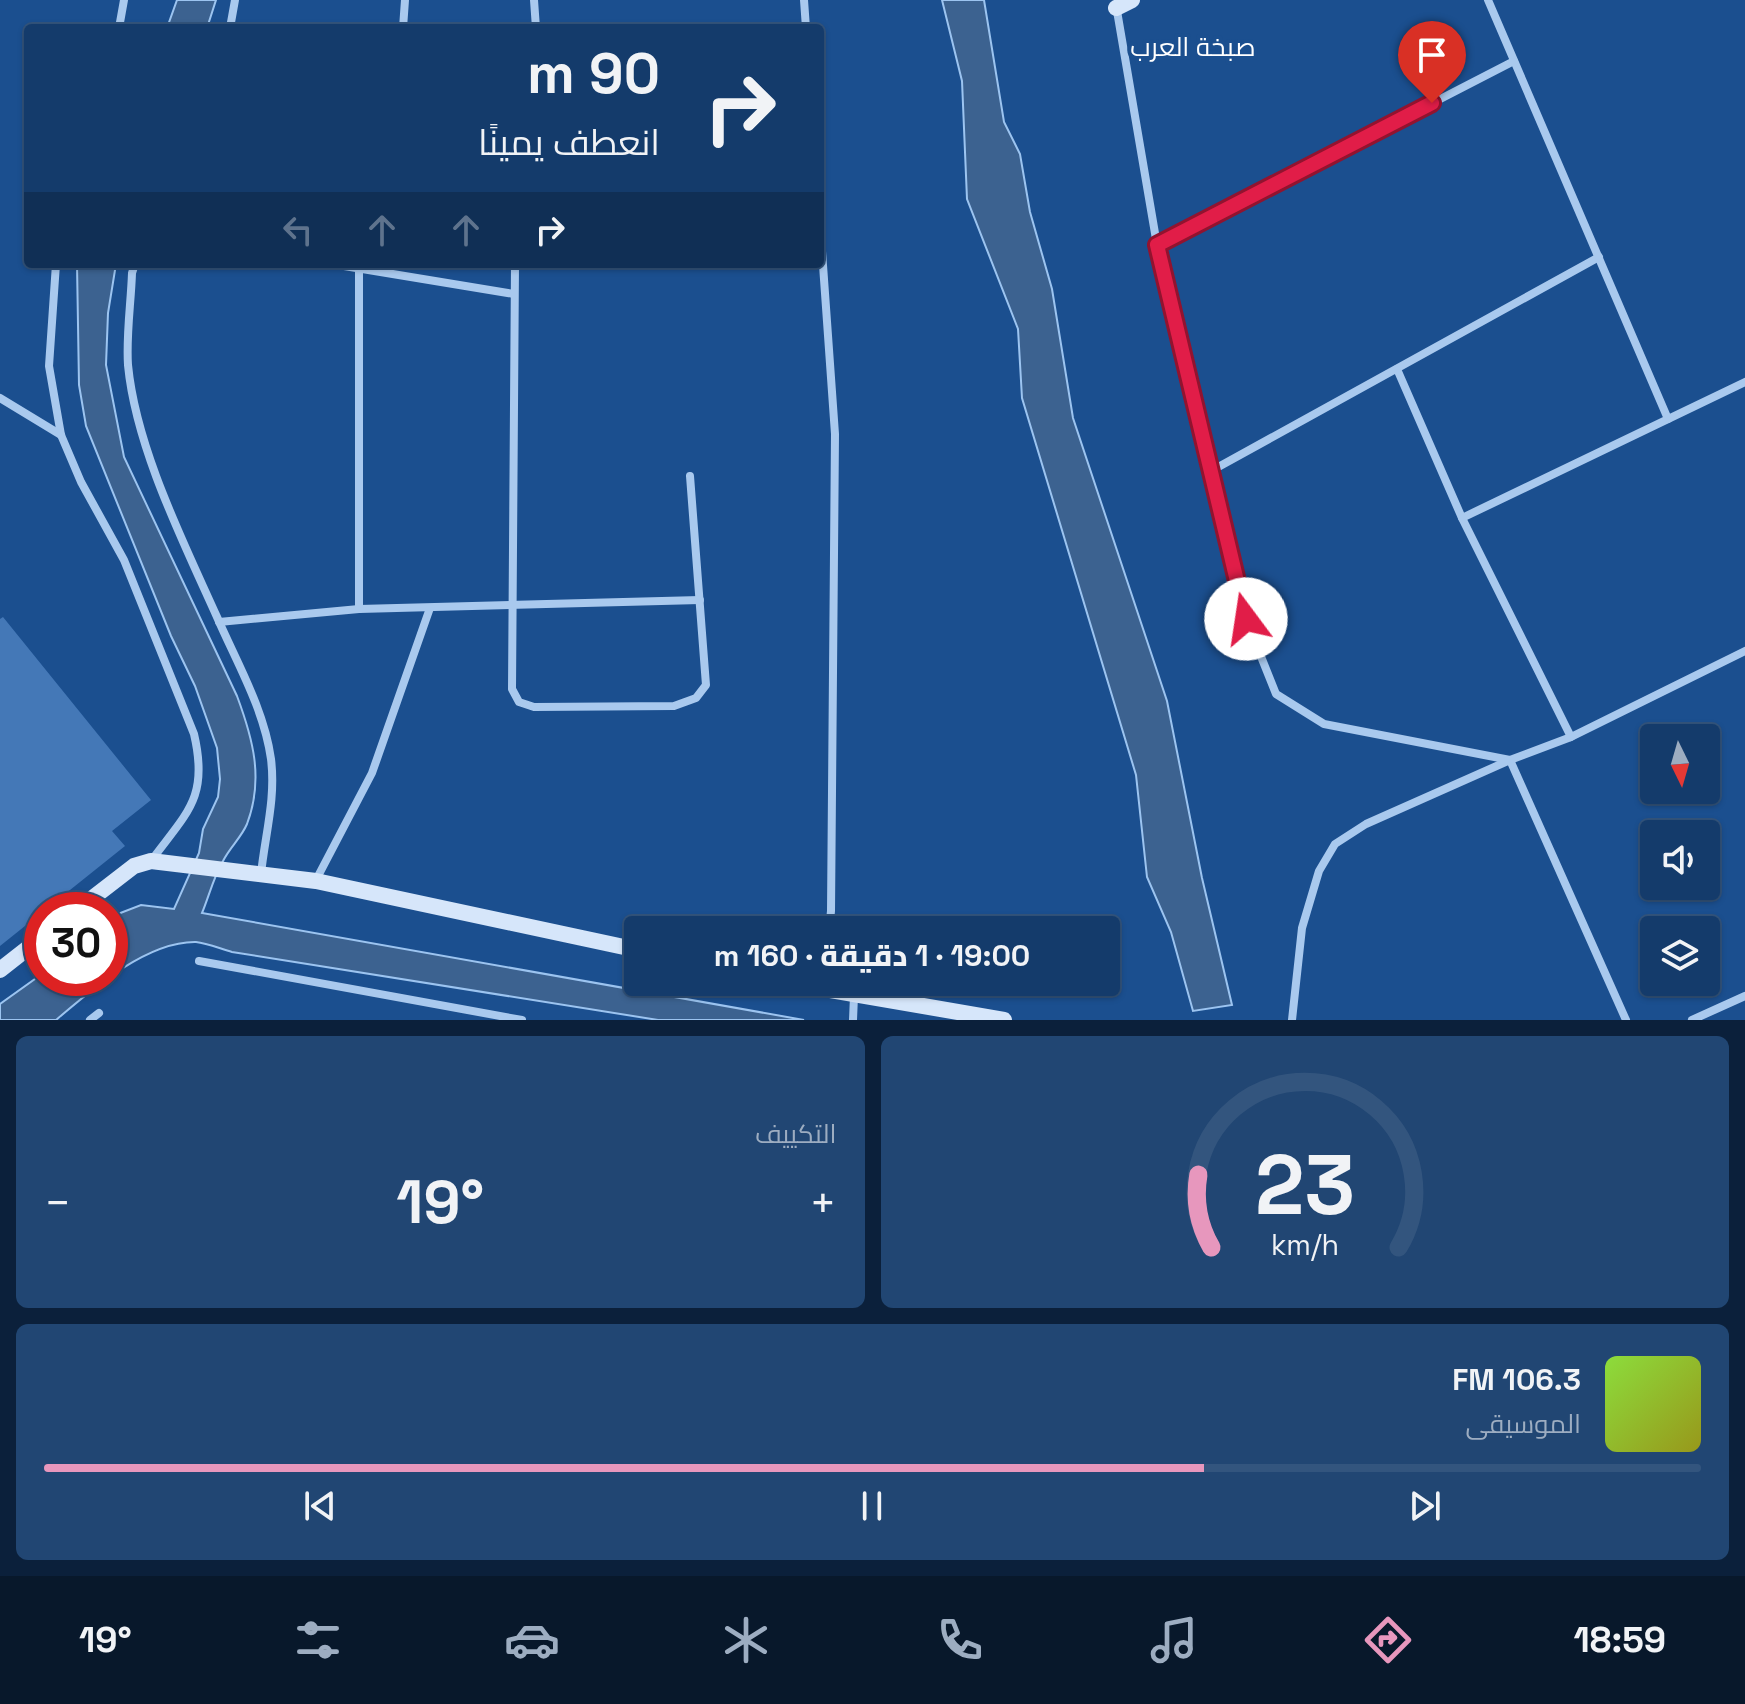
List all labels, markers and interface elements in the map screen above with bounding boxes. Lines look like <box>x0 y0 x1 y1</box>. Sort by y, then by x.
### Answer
pin <box>1398 21 1466 103</box>
district label: صبخة العرب <box>1130 30 1256 64</box>
icon: arrive <box>1410 33 1454 77</box>
text: 90 m <box>527 38 660 109</box>
icon: right <box>688 56 792 160</box>
text: انعطف يمينًا <box>478 120 660 166</box>
icon: left <box>276 208 320 252</box>
icon: ahead <box>360 208 404 252</box>
icon: ahead <box>444 208 488 252</box>
icon: right <box>528 208 572 252</box>
position arrow <box>1204 577 1288 661</box>
north arrow <box>1640 724 1720 804</box>
map controls <box>1640 724 1720 996</box>
button: sound <box>1640 820 1720 900</box>
speed limit sign: 30 <box>24 892 128 996</box>
button: layers <box>1640 916 1720 996</box>
text: 19:00 · 1 دقيقة · 160 m <box>714 936 1030 975</box>
text: التكييف <box>755 1117 837 1151</box>
text: 23 <box>1255 1132 1355 1238</box>
text: 19° <box>396 1164 484 1241</box>
text: − <box>44 1175 71 1231</box>
text: + <box>809 1175 837 1231</box>
text: km/h <box>1271 1227 1339 1263</box>
text: 106.3 FM <box>1452 1360 1581 1399</box>
text: الموسيقى <box>1466 1407 1581 1441</box>
icon: previous <box>298 1484 342 1528</box>
icon: pause <box>850 1484 894 1528</box>
icon: next <box>1403 1484 1447 1528</box>
icon: filters <box>290 1612 346 1668</box>
icon: car <box>504 1612 560 1668</box>
icon: climate <box>718 1612 774 1668</box>
icon: phone <box>932 1612 988 1668</box>
icon: music <box>1146 1612 1202 1668</box>
icon: directions <box>1360 1612 1416 1668</box>
text: 19° <box>79 1617 132 1663</box>
text: 18:59 <box>1574 1617 1666 1663</box>

